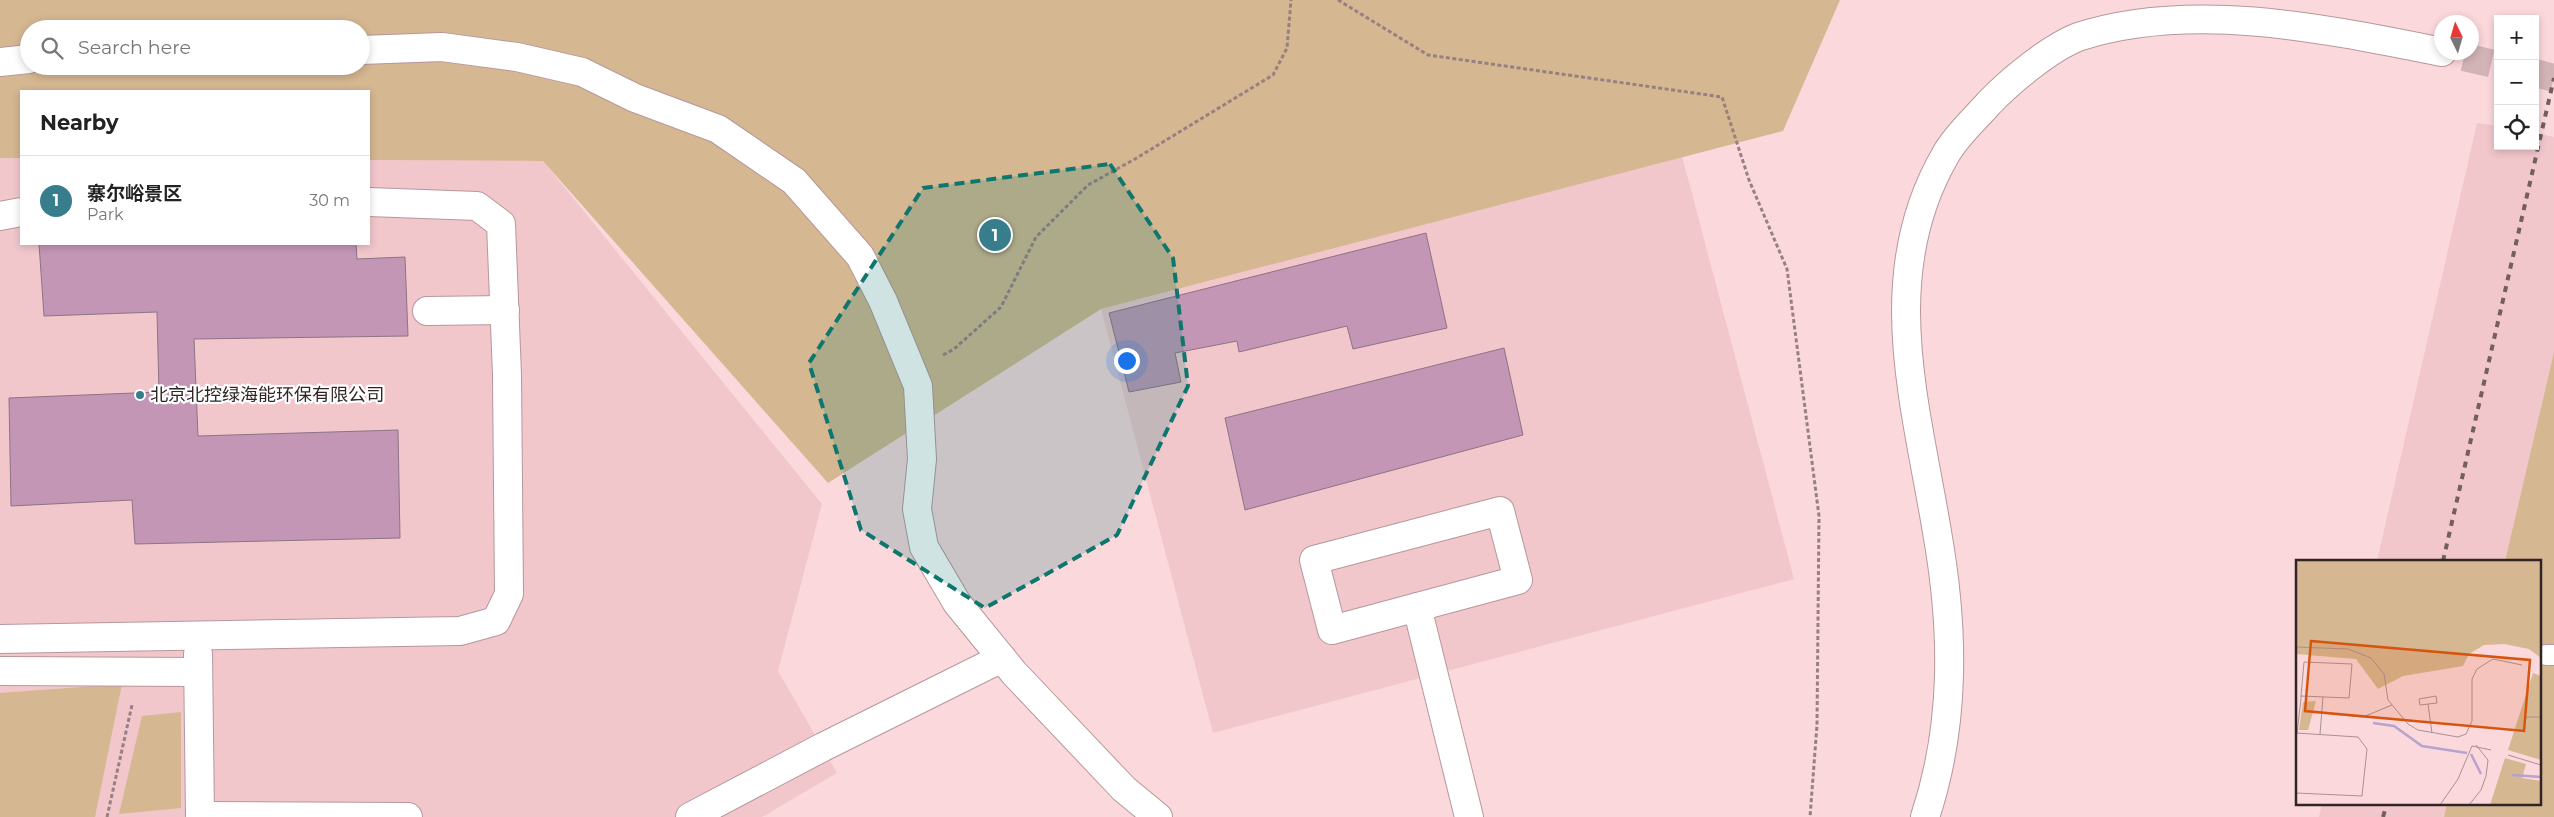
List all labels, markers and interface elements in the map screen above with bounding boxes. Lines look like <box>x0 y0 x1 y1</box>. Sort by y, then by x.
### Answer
north arrow <box>2434 15 2479 60</box>
map controls <box>2494 15 2539 150</box>
button: + <box>2494 15 2539 60</box>
search box <box>20 20 370 75</box>
icon: search <box>38 34 66 62</box>
text: Search here <box>78 36 191 59</box>
button: − <box>2494 60 2539 105</box>
button: locate <box>2494 105 2539 150</box>
text: Nearby <box>40 110 119 135</box>
text: 寨尔峪景区 <box>87 182 182 205</box>
text: 1 <box>53 191 59 210</box>
text: 30 m <box>309 191 350 210</box>
text: Park <box>87 205 124 224</box>
pin: 1 <box>979 216 1011 254</box>
your location <box>1114 348 1140 374</box>
place label: 北京北控绿海能环保有限公司 <box>150 384 384 406</box>
marker: 北京北控绿海能环保有限公司 <box>134 389 146 401</box>
inset map <box>2296 560 2542 804</box>

